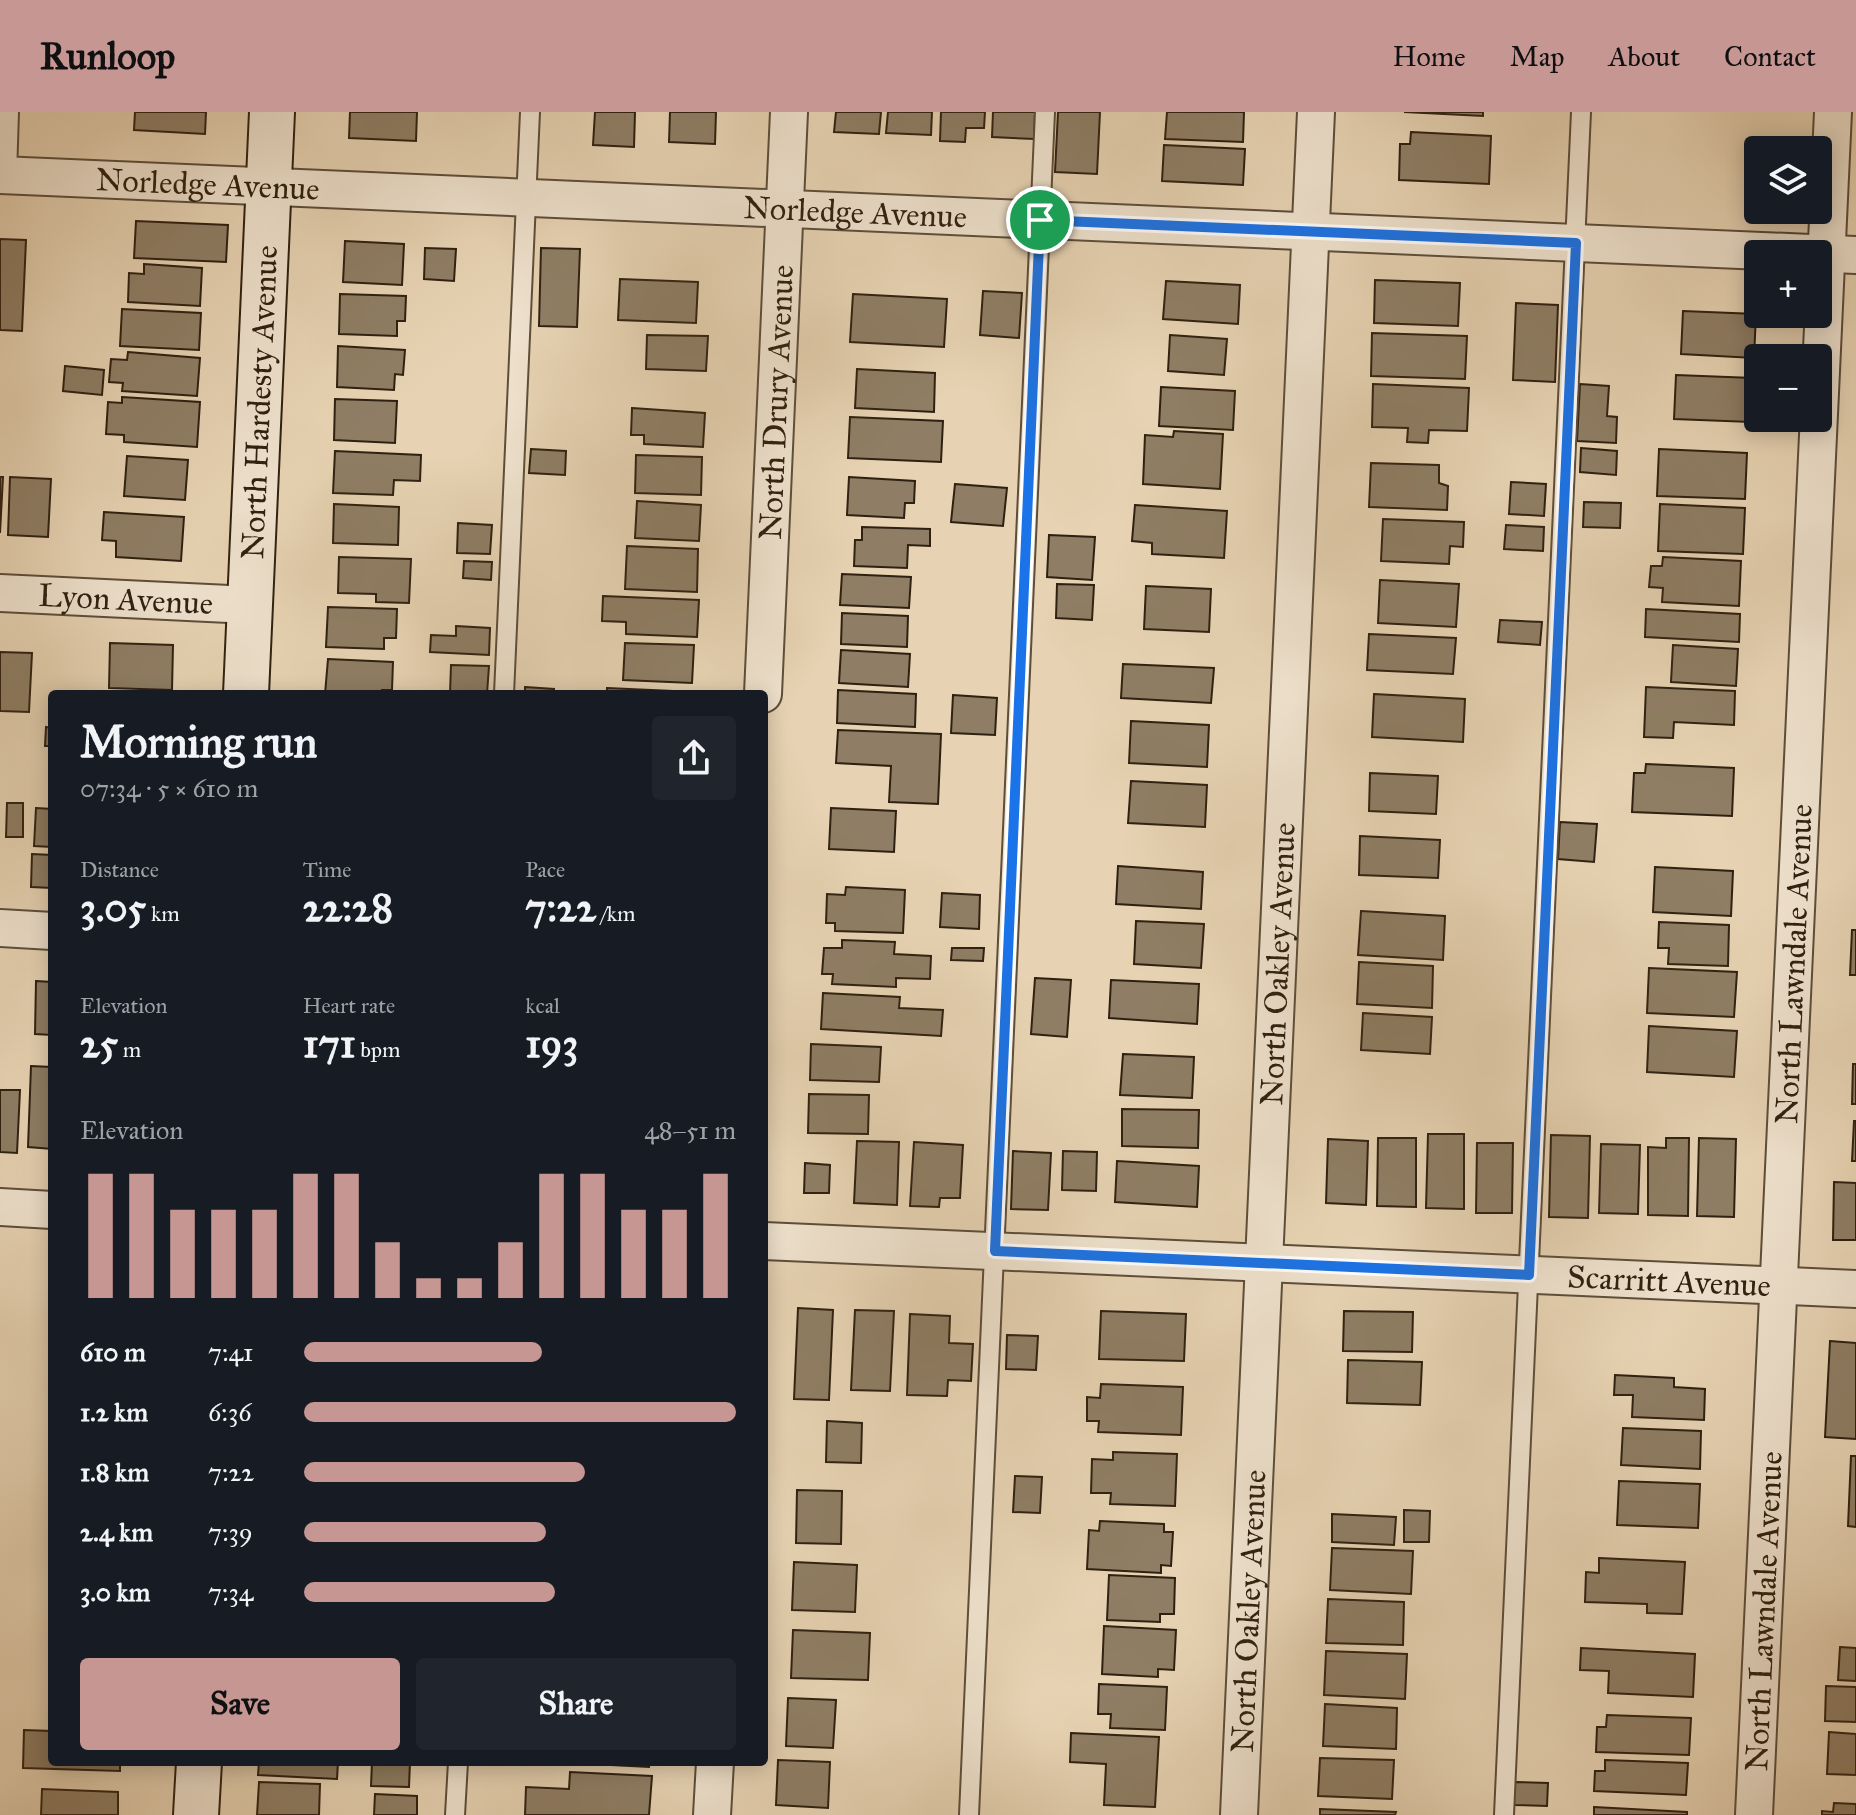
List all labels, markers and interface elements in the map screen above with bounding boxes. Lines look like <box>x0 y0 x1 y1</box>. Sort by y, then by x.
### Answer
text: Runloop <box>40 33 175 79</box>
text: Home <box>1393 39 1466 74</box>
text: Map <box>1510 39 1564 74</box>
text: About <box>1608 39 1680 74</box>
text: Contact <box>1724 39 1816 74</box>
map controls <box>1744 136 1832 432</box>
button: layers <box>1744 136 1832 224</box>
street label: Norledge Avenue <box>95 160 320 208</box>
pin <box>1006 186 1074 254</box>
street label: Norledge Avenue <box>743 188 968 236</box>
icon: arrive <box>1018 198 1062 242</box>
button: + <box>1744 240 1832 328</box>
street label: North Hardesty Avenue <box>233 244 286 560</box>
street label: North Drury Avenue <box>750 264 802 541</box>
button: − <box>1744 344 1832 432</box>
street label: Lyon Avenue <box>38 575 214 623</box>
text: Morning run <box>80 715 317 769</box>
button: share <box>652 716 736 800</box>
text: 07:34 · 5 × 610 m <box>80 772 258 804</box>
street label: North Lawndale Avenue <box>1767 803 1820 1125</box>
street label: North Oakley Avenue <box>1252 821 1303 1106</box>
text: Distance <box>80 856 159 883</box>
text: Time <box>303 856 351 883</box>
text: Pace <box>525 856 565 883</box>
text: 3.05 <box>80 883 146 932</box>
text: 22:28 <box>303 883 393 932</box>
text: 7:22 <box>525 883 596 932</box>
text: km <box>146 900 180 927</box>
text: /km <box>596 900 635 927</box>
text: Elevation <box>80 992 167 1019</box>
text: Heart rate <box>303 992 395 1019</box>
text: kcal <box>525 992 560 1019</box>
text: 25 <box>80 1019 118 1068</box>
text: 171 <box>303 1019 356 1068</box>
text: 193 <box>525 1019 578 1068</box>
text: m <box>118 1036 141 1063</box>
text: bpm <box>356 1036 400 1063</box>
text: Elevation <box>80 1114 183 1146</box>
text: 48–51 m <box>644 1114 736 1146</box>
street label: Scarritt Avenue <box>1567 1257 1772 1305</box>
text: 610 m <box>80 1336 146 1368</box>
text: 7:41 <box>208 1336 253 1368</box>
text: 1.2 km <box>80 1396 148 1428</box>
text: 6:36 <box>208 1396 252 1428</box>
street label: North Lawndale Avenue <box>1737 1450 1790 1772</box>
text: 1.8 km <box>80 1456 149 1488</box>
text: 7:22 <box>208 1456 254 1488</box>
street label: North Oakley Avenue <box>1222 1469 1274 1754</box>
text: 2.4 km <box>80 1516 153 1548</box>
text: 7:39 <box>208 1516 253 1548</box>
text: 3.0 km <box>80 1576 150 1608</box>
text: 7:34 <box>208 1576 253 1608</box>
button: Save <box>80 1658 400 1750</box>
button: Share <box>416 1658 736 1750</box>

